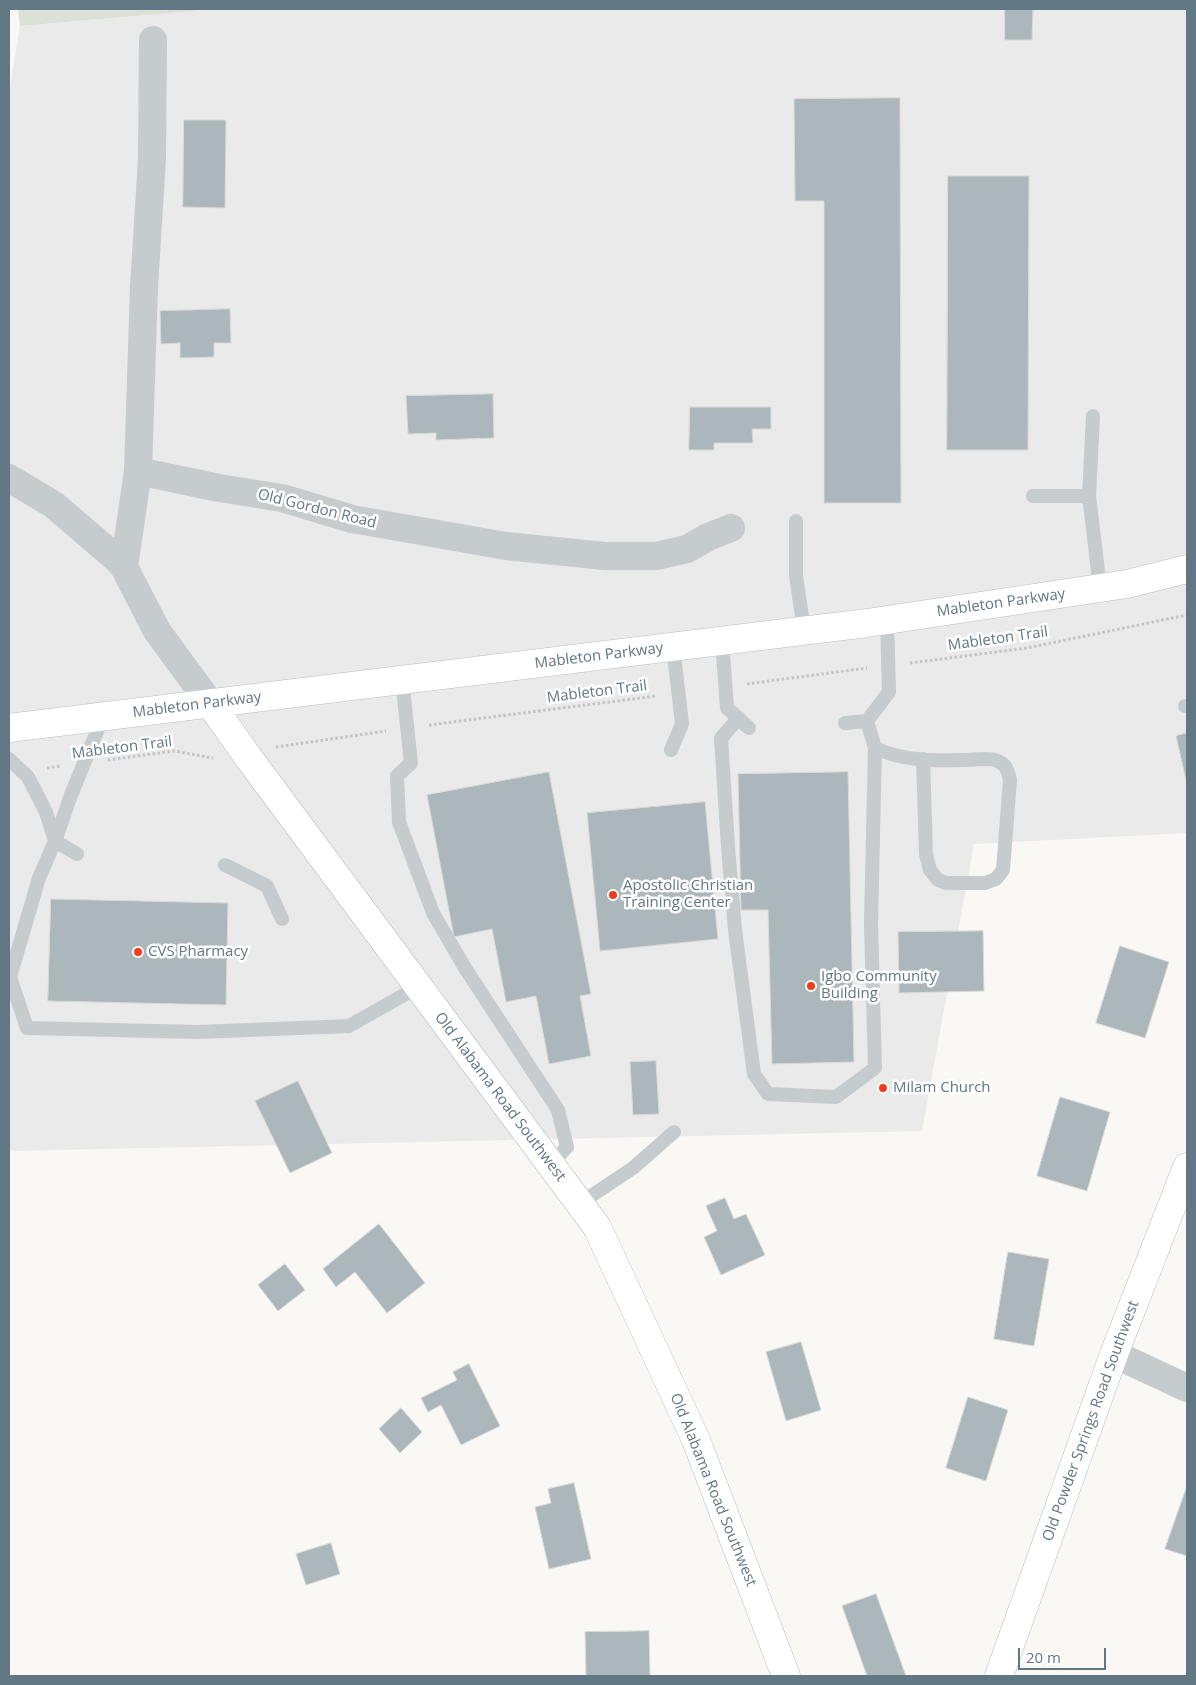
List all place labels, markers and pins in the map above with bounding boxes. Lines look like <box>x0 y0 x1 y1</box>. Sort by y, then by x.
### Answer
place label: Apostolic Christian Training Center <box>623 877 753 912</box>
marker: Apostolic Christian Training Center <box>607 889 619 901</box>
place label: CVS Pharmacy <box>148 943 248 961</box>
marker: CVS Pharmacy <box>132 946 144 958</box>
place label: Igbo Community Building <box>821 968 937 1003</box>
marker: Igbo Community Building <box>805 980 817 992</box>
place label: Milam Church <box>893 1079 991 1097</box>
marker: Milam Church <box>877 1082 889 1094</box>

